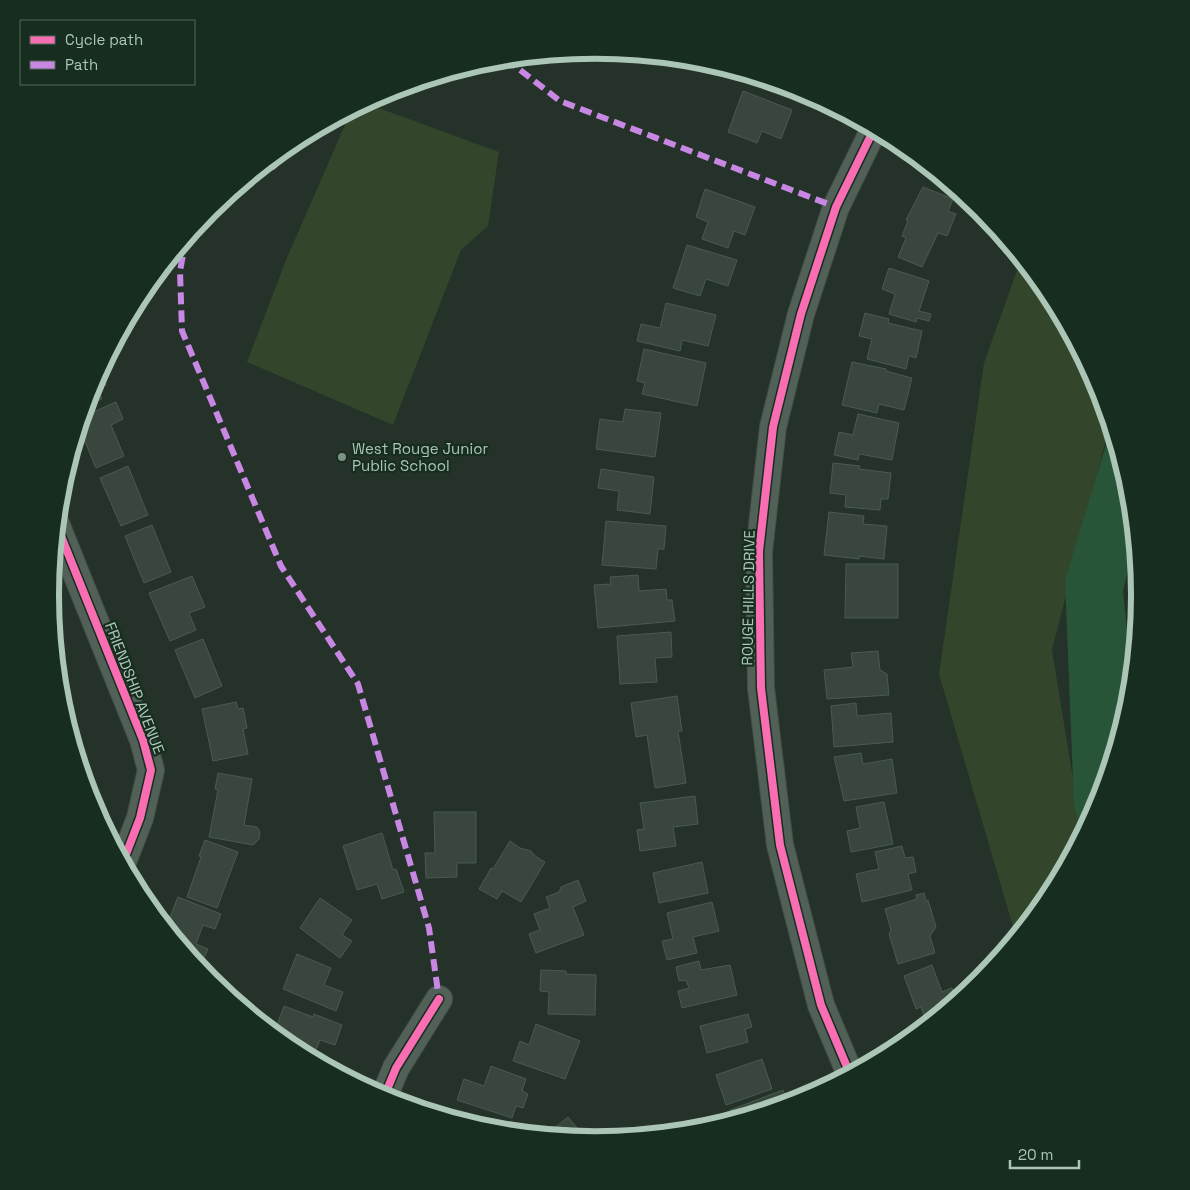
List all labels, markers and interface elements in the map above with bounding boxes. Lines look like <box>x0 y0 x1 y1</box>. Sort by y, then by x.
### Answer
legend <box>20 20 195 85</box>
text: Cycle path <box>65 30 143 49</box>
text: Path <box>65 55 98 74</box>
place label: West Rouge Junior Public School <box>352 439 488 475</box>
marker: West Rouge Junior Public School <box>336 451 348 463</box>
street label: ROUGE HILLS DRIVE <box>737 530 759 666</box>
street label: FRIENDSHIP AVENUE <box>101 619 169 757</box>
scale bar <box>1010 1138 1079 1170</box>
text: 20 m <box>1018 1145 1053 1164</box>

